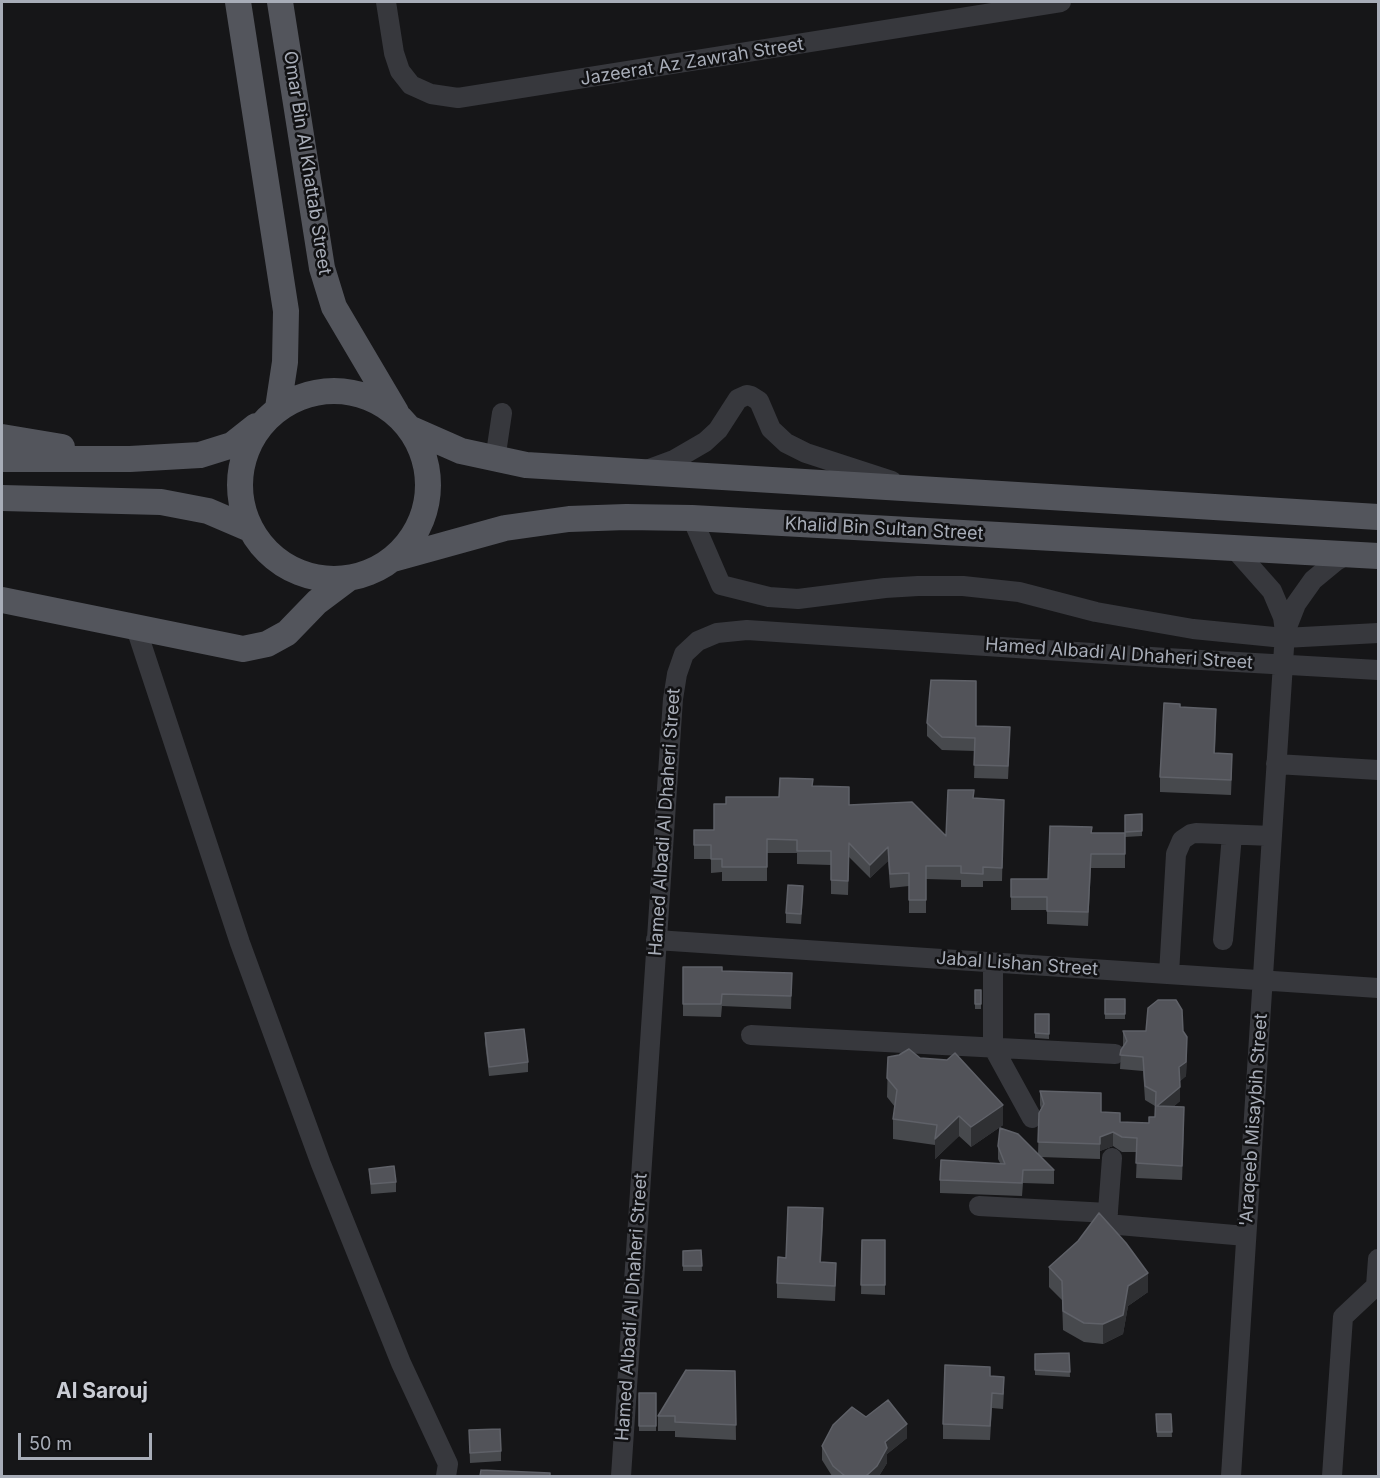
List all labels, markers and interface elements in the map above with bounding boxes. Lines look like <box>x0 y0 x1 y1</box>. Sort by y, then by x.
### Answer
street label: Jazeerat Az Zawrah Street <box>579 34 805 90</box>
street label: Omar Bin Al Khattab Street <box>279 50 335 276</box>
street label: Khalid Bin Sultan Street <box>784 513 984 545</box>
street label: Hamed Albadi Al Dhaheri Street <box>984 634 1254 674</box>
street label: Hamed Albadi Al Dhaheri Street <box>645 687 685 957</box>
street label: Jabal Lishan Street <box>935 948 1099 980</box>
street label: 'Araqeeb Misaybih Street <box>1236 1013 1272 1227</box>
street label: Hamed Albadi Al Dhaheri Street <box>612 1172 652 1442</box>
district label: Al Sarouj <box>56 1379 148 1405</box>
scale bar <box>21 1421 154 1459</box>
text: 50 m <box>29 1433 72 1454</box>

